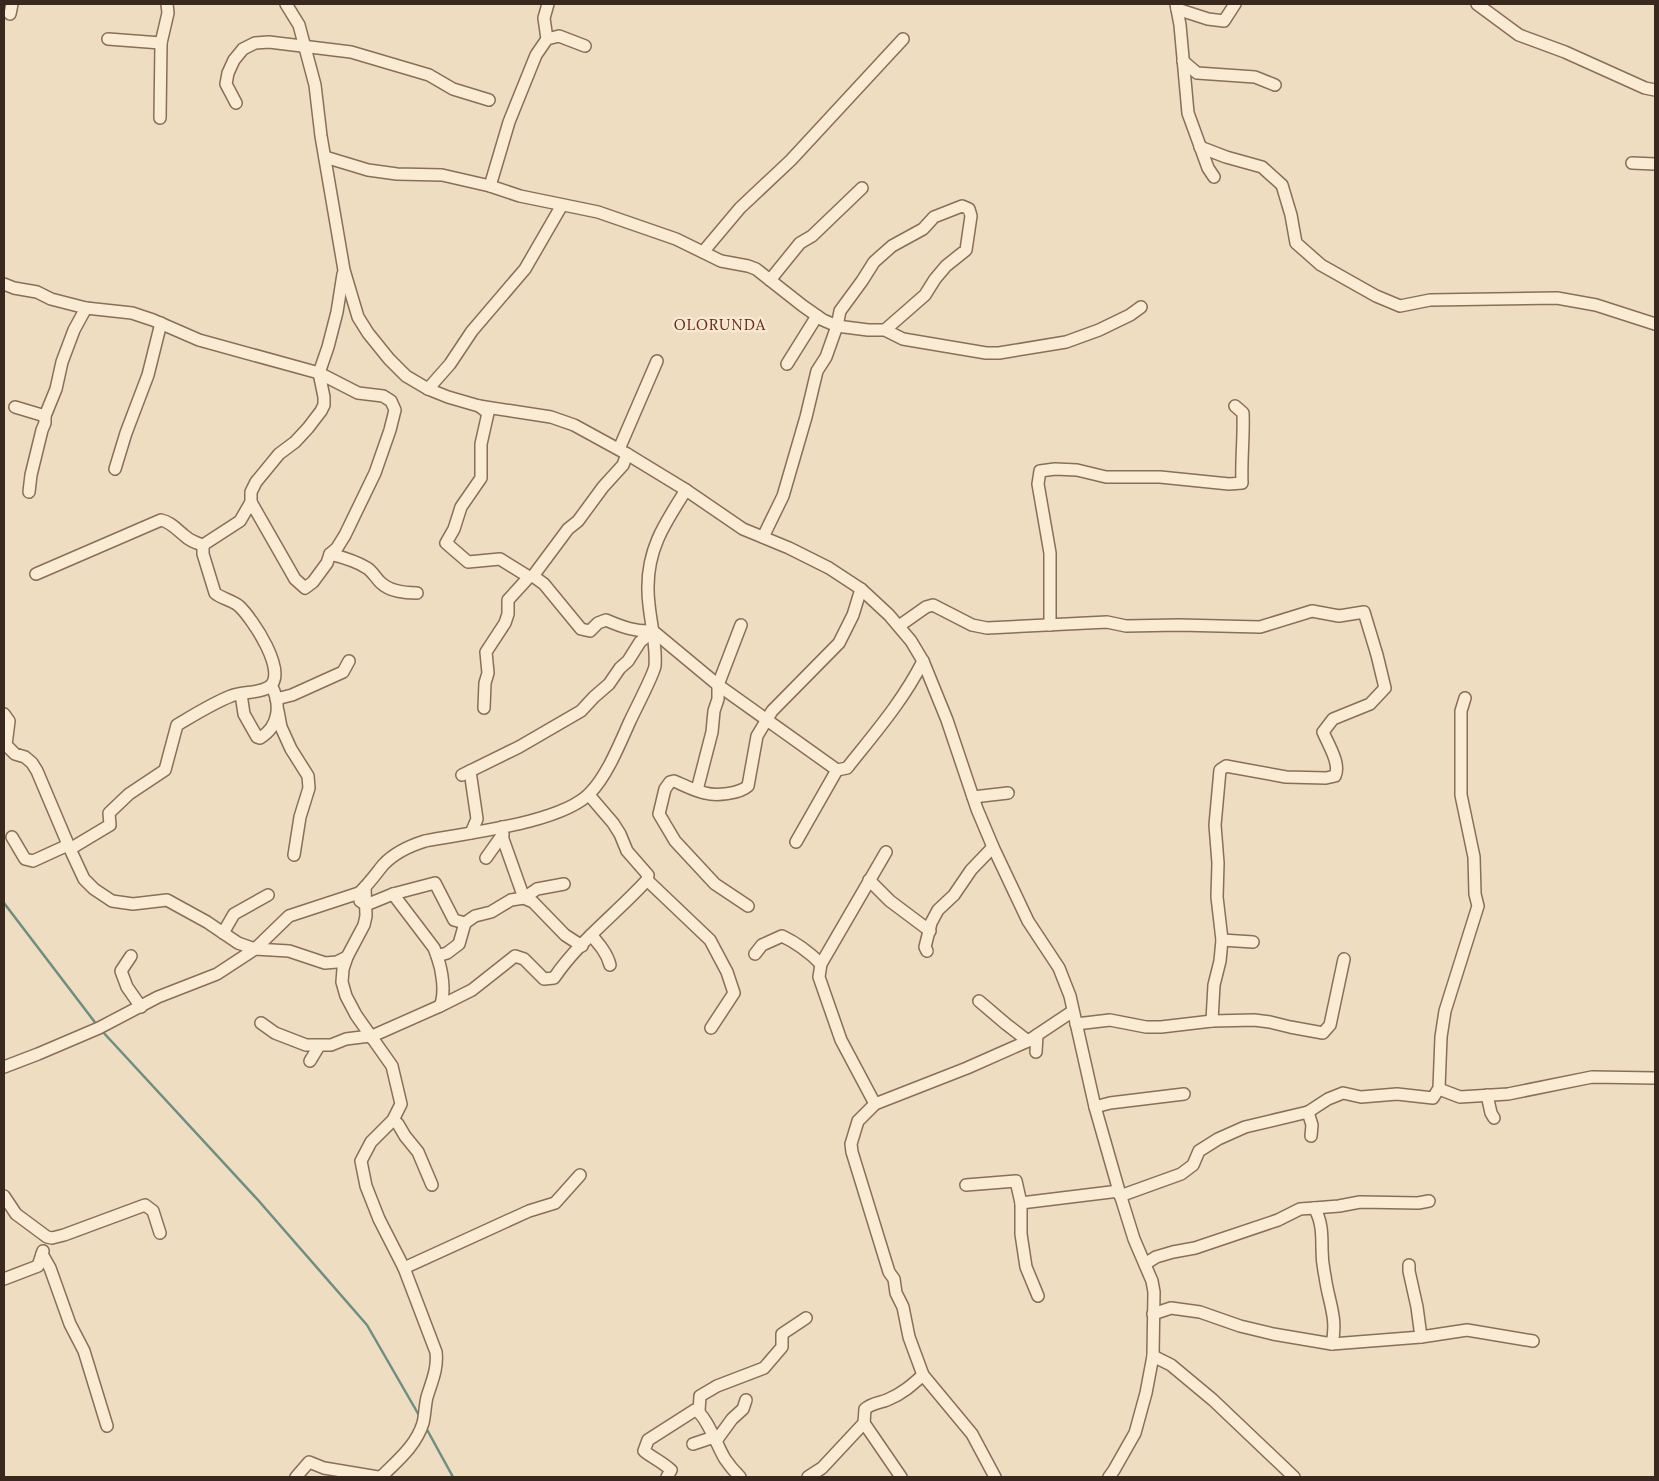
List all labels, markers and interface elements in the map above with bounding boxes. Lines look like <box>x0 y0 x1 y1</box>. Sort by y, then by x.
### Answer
district label: OLORUNDA <box>674 315 766 334</box>

